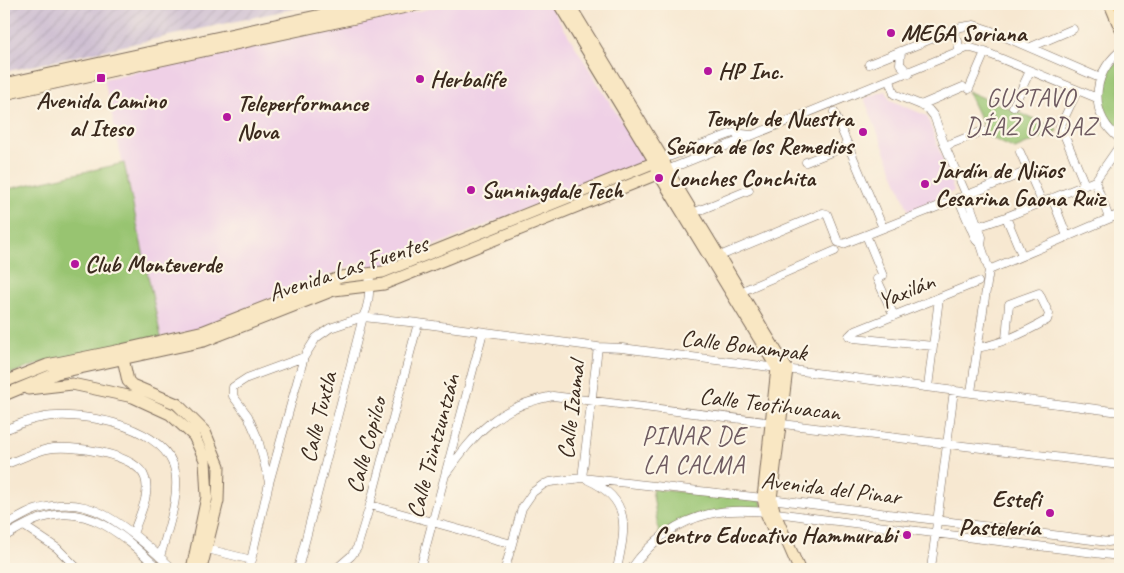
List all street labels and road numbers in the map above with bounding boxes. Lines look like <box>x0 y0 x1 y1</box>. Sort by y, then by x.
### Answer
street label: Avenida Las Fuentes <box>265 227 434 308</box>
street label: Yaxilán <box>873 266 940 316</box>
street label: Calle Bonampak <box>679 322 811 368</box>
street label: Calle Izamal <box>550 355 592 461</box>
street label: Calle Tuxtla <box>292 367 344 465</box>
street label: Calle Tzintzuntzán <box>399 369 467 521</box>
street label: Calle Teotihuacan <box>698 380 843 428</box>
street label: Calle Copilco <box>339 391 394 496</box>
street label: Avenida del Pinar <box>760 465 905 512</box>

